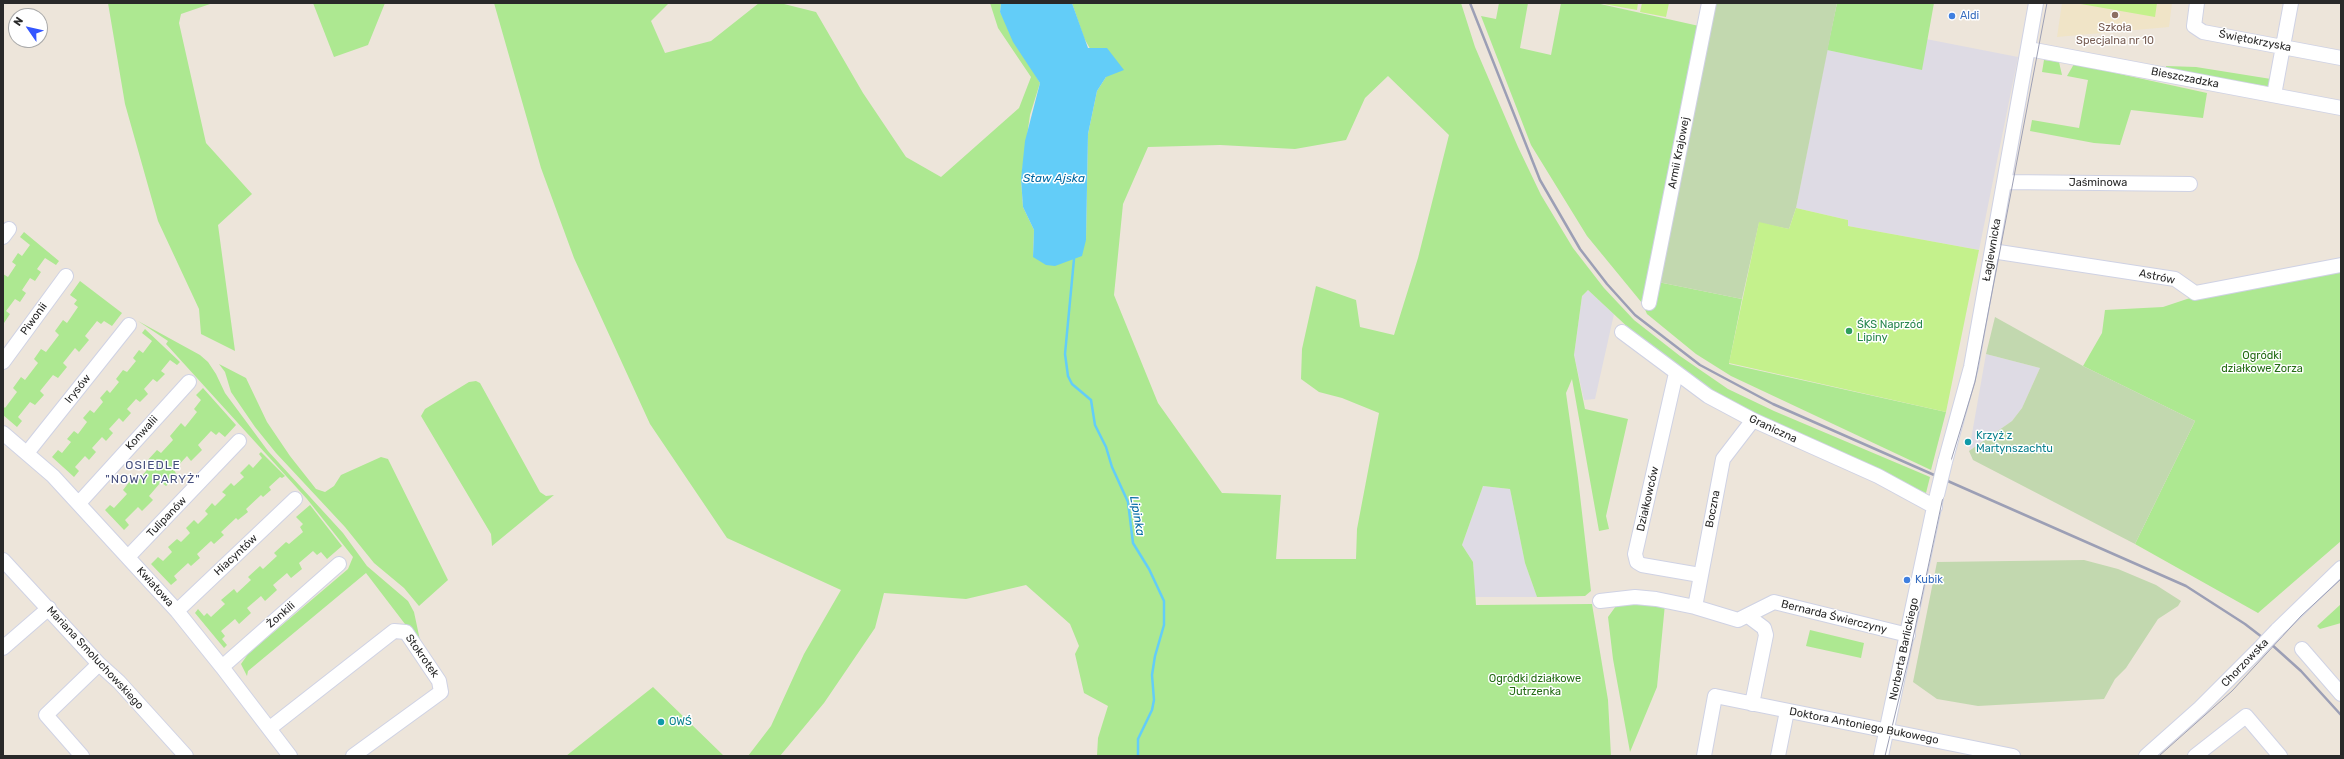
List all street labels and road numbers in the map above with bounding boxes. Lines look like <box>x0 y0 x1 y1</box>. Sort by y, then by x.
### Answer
street label: Świętokrzyska <box>2218 27 2292 55</box>
street label: Bieszczadzka <box>2150 65 2220 91</box>
street label: Armii Krajowej <box>1666 116 1692 190</box>
street label: Jaśminowa <box>2069 176 2127 190</box>
street label: Łagiewnicka <box>1980 218 2004 282</box>
street label: Astrów <box>2138 267 2176 287</box>
street label: Piwonii <box>18 300 50 338</box>
street label: Irysów <box>62 372 94 406</box>
street label: Graniczna <box>1747 412 1799 446</box>
street label: Konwalii <box>123 413 161 453</box>
street label: Działkowców <box>1634 465 1662 533</box>
street label: Boczna <box>1703 489 1723 529</box>
street label: Tulipanów <box>144 494 190 540</box>
street label: Hiacyntów <box>212 532 260 578</box>
street label: Kwiatowa <box>134 564 176 610</box>
street label: Bernarda Świerczyny <box>1780 597 1888 637</box>
street label: Norberta Barlickiego <box>1887 597 1921 701</box>
street label: Żonkili <box>264 599 298 631</box>
street label: Mariana Smoluchowskiego <box>44 604 146 712</box>
street label: Stokrotek <box>402 632 442 680</box>
street label: Chorzowska <box>2219 636 2271 690</box>
street label: Doktora Antoniego Bukowego <box>1788 705 1940 747</box>

